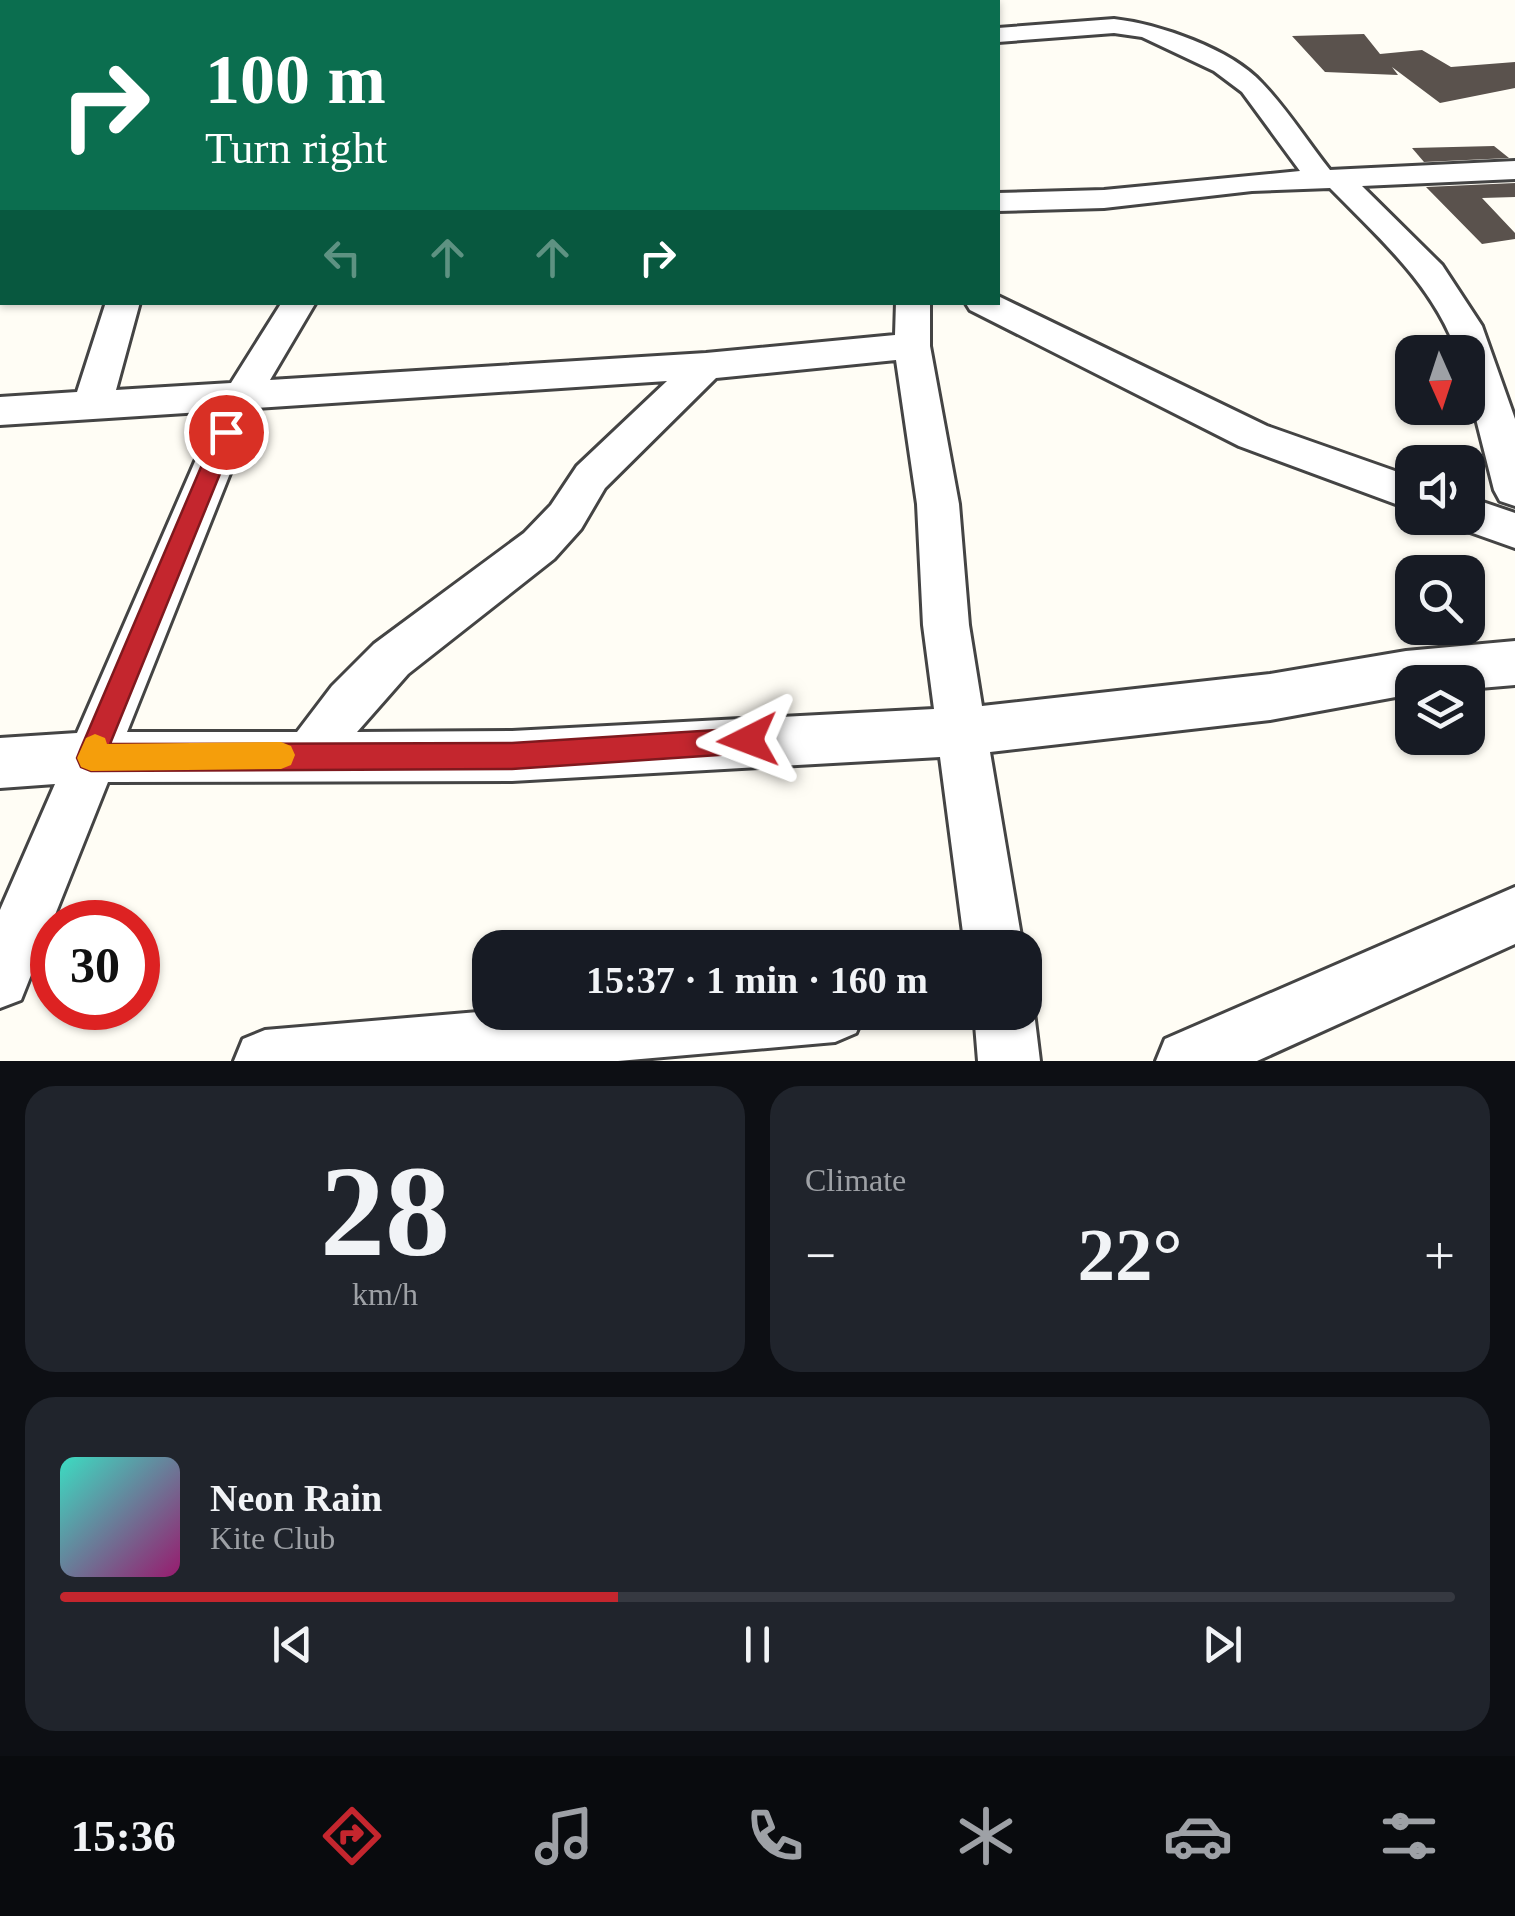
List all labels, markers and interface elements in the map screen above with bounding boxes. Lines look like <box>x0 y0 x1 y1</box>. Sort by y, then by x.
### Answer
icon: right <box>40 40 170 170</box>
text: 100 m <box>205 41 386 118</box>
text: Turn right <box>205 123 387 173</box>
icon: left <box>315 230 370 285</box>
icon: ahead <box>420 230 475 285</box>
icon: ahead <box>525 230 580 285</box>
icon: right <box>630 230 685 285</box>
north arrow <box>1395 335 1485 425</box>
map controls <box>1395 335 1485 755</box>
pin <box>184 390 269 475</box>
icon: arrive <box>199 405 254 460</box>
button: sound <box>1395 445 1485 535</box>
button: search <box>1395 555 1485 645</box>
button: layers <box>1395 665 1485 755</box>
position arrow <box>696 688 800 792</box>
speed limit sign: 30 <box>30 900 160 1030</box>
text: 15:37 · 1 min · 160 m <box>586 959 928 1001</box>
text: 28 <box>320 1139 450 1283</box>
text: Climate <box>805 1162 906 1198</box>
text: 22° <box>1078 1213 1183 1296</box>
text: − <box>805 1225 836 1286</box>
text: + <box>1424 1225 1455 1286</box>
text: km/h <box>352 1276 418 1312</box>
text: Neon Rain <box>210 1477 382 1519</box>
text: Kite Club <box>210 1520 335 1556</box>
icon: previous <box>265 1617 320 1672</box>
icon: pause <box>730 1617 785 1672</box>
icon: next <box>1195 1617 1250 1672</box>
icon: directions <box>317 1801 387 1871</box>
icon: music <box>529 1801 599 1871</box>
icon: phone <box>740 1801 810 1871</box>
icon: climate <box>951 1801 1021 1871</box>
icon: car <box>1163 1801 1233 1871</box>
icon: filters <box>1374 1801 1444 1871</box>
text: 15:36 <box>71 1811 176 1861</box>

